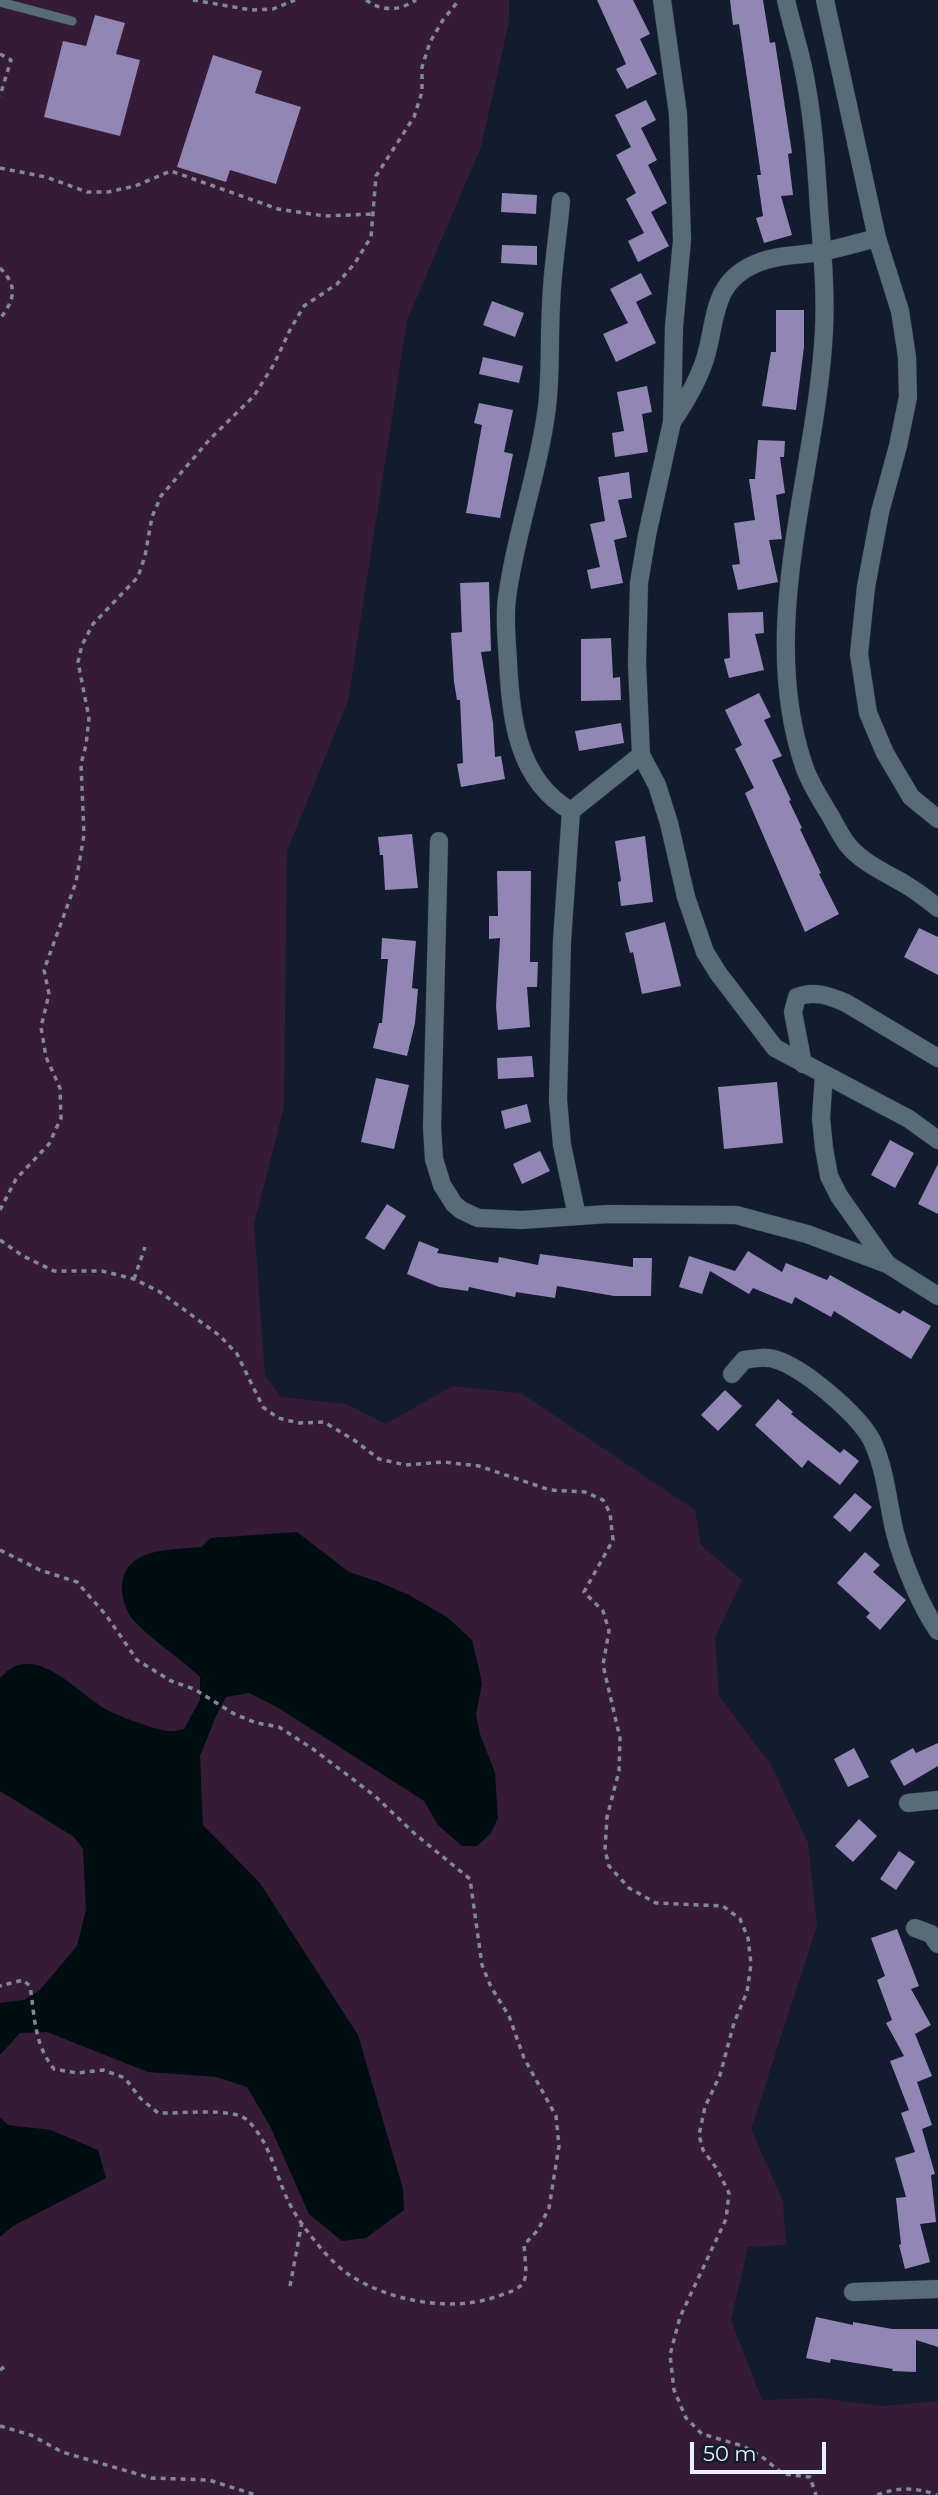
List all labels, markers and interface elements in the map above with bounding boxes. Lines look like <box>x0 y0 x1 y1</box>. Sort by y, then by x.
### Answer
scale bar <box>693 2428 830 2472</box>
text: 50 m <box>703 2441 757 2466</box>

